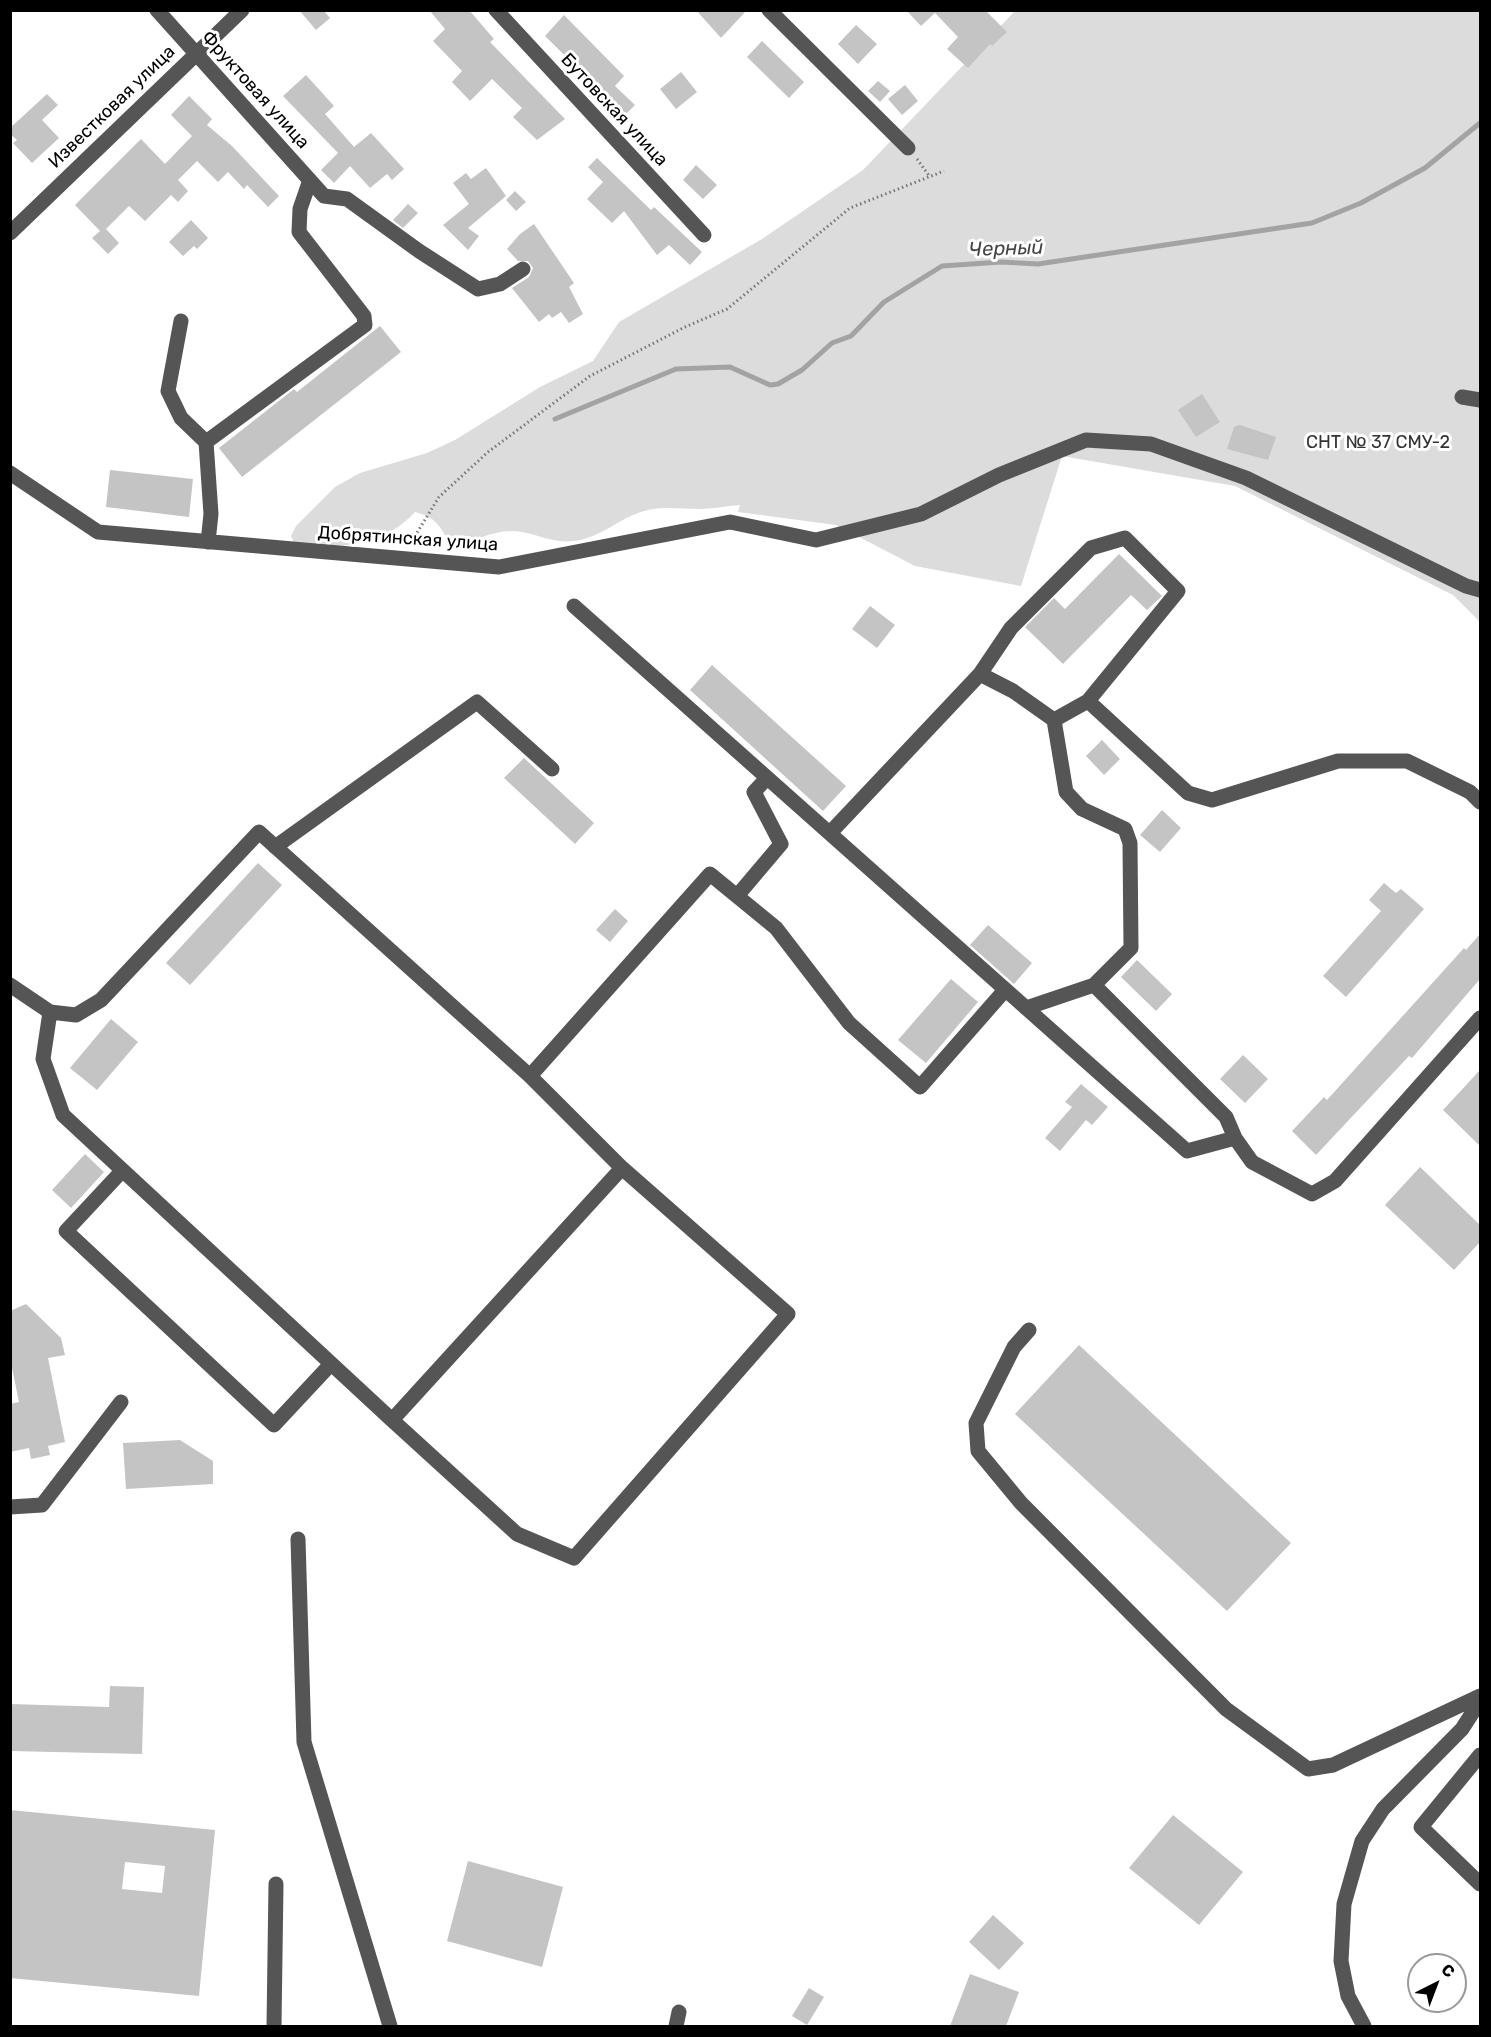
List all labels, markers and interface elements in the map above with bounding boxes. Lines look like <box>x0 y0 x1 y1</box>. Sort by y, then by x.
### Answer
street label: Фруктовая улица <box>196 27 314 153</box>
street label: Известковая улица <box>44 41 180 173</box>
street label: Бутовская улица <box>556 49 672 171</box>
water label: Черный <box>968 236 1044 262</box>
park label: СНТ № 37 СМУ-2 <box>1306 432 1450 454</box>
street label: Добрятинская улица <box>317 522 499 556</box>
north arrow <box>1407 1953 1467 2013</box>
text: С <box>1438 1960 1459 1982</box>

